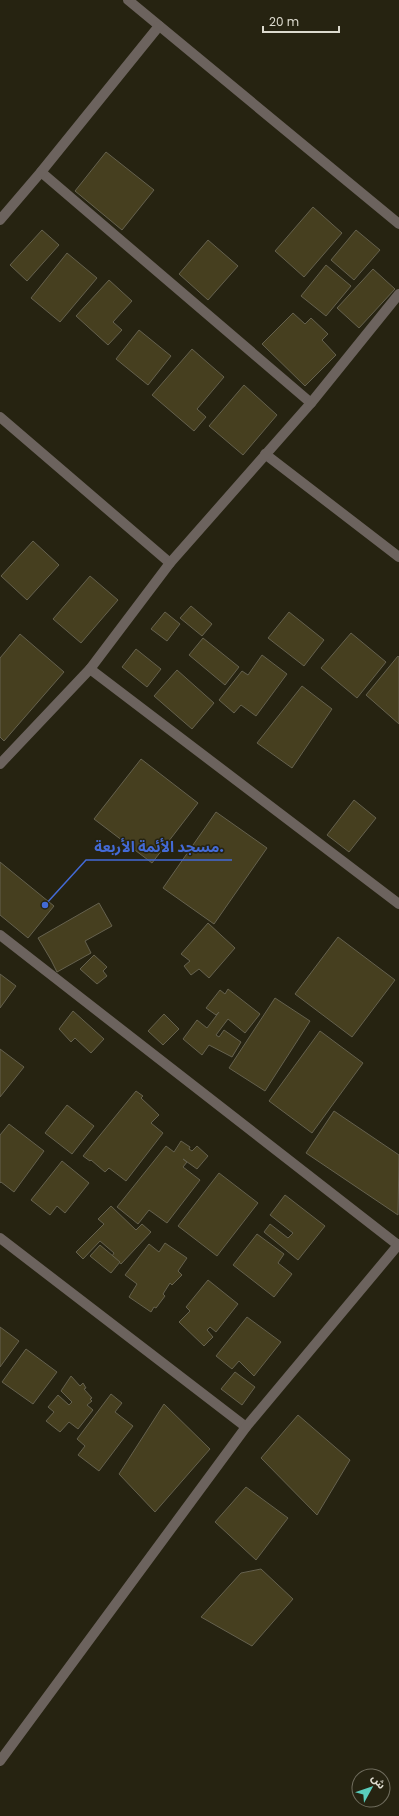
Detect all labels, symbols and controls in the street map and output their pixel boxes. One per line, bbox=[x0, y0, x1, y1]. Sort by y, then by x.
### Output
scale bar bbox=[263, 8, 339, 34]
text: 20 m bbox=[269, 13, 299, 30]
callout: مسجد الأئمة الأربعة. bbox=[86, 833, 232, 860]
text: مسجد الأئمة الأربعة. bbox=[94, 836, 224, 857]
north arrow bbox=[351, 1768, 391, 1808]
text: ش bbox=[368, 1771, 390, 1792]

